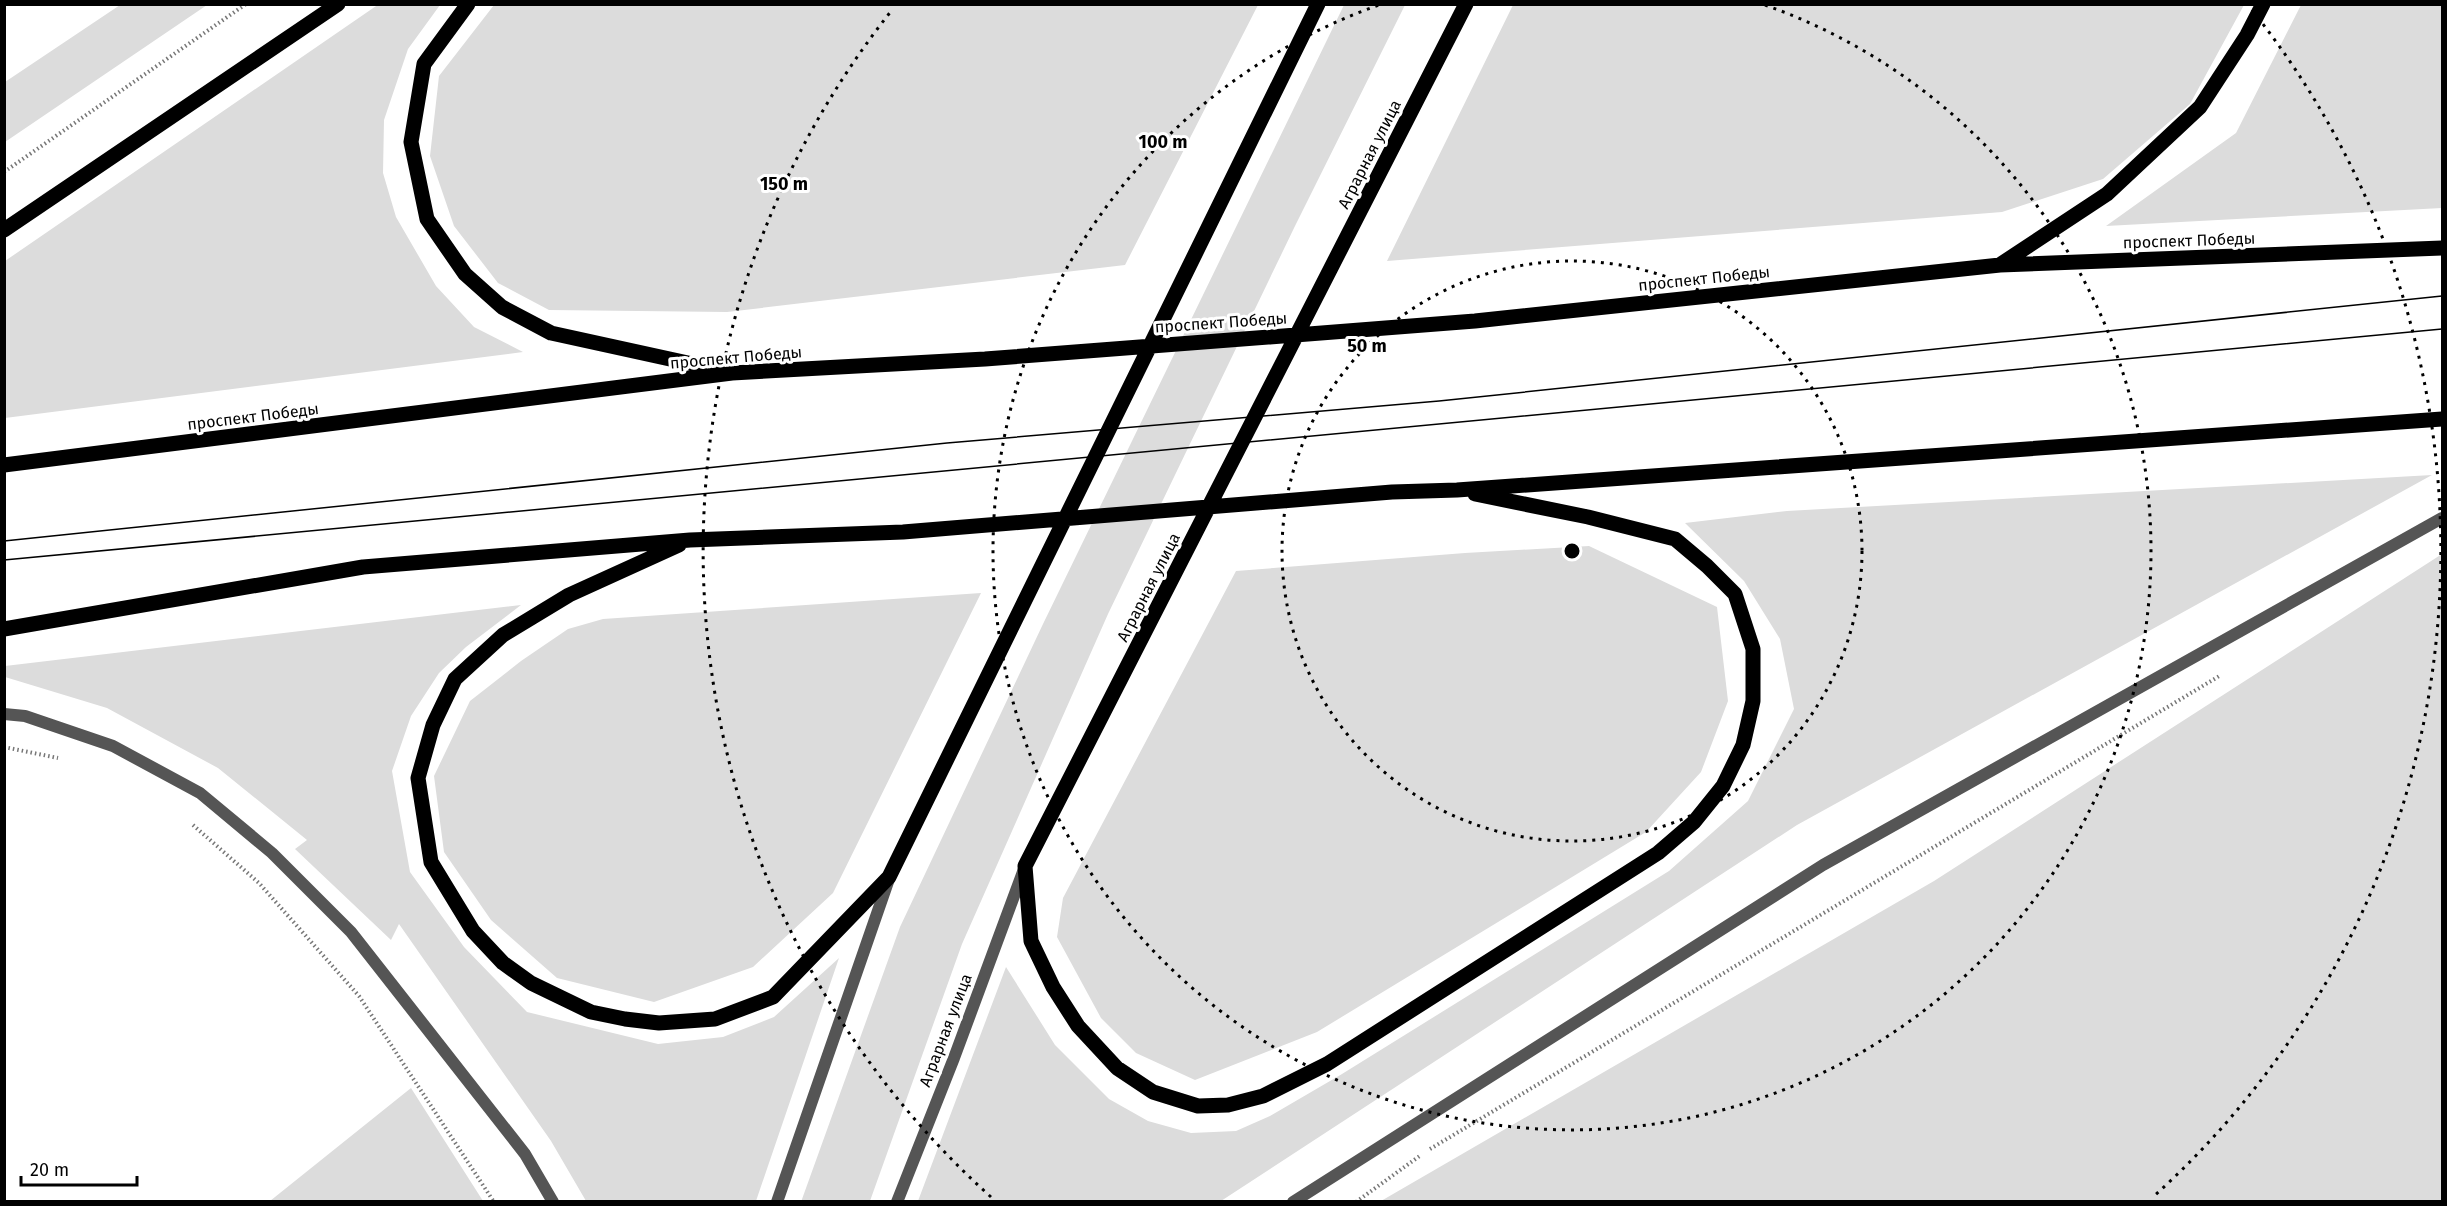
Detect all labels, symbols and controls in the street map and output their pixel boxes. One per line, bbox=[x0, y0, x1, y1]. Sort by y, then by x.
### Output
street label: Аграрная улица bbox=[1334, 97, 1405, 212]
text: 100 m bbox=[1139, 131, 1187, 153]
text: 150 m bbox=[760, 173, 808, 195]
street label: проспект Победы bbox=[2122, 229, 2256, 252]
street label: проспект Победы bbox=[1637, 262, 1771, 295]
street label: проспект Победы bbox=[1154, 308, 1288, 337]
text: 50 m bbox=[1347, 335, 1387, 357]
street label: проспект Победы bbox=[669, 342, 803, 373]
street label: проспект Победы bbox=[186, 399, 320, 434]
street label: Аграрная улица bbox=[1113, 530, 1184, 645]
centre of rings bbox=[1562, 541, 1582, 561]
street label: Аграрная улица bbox=[915, 971, 976, 1089]
scale bar bbox=[21, 1149, 136, 1187]
text: 20 m bbox=[30, 1159, 69, 1181]

